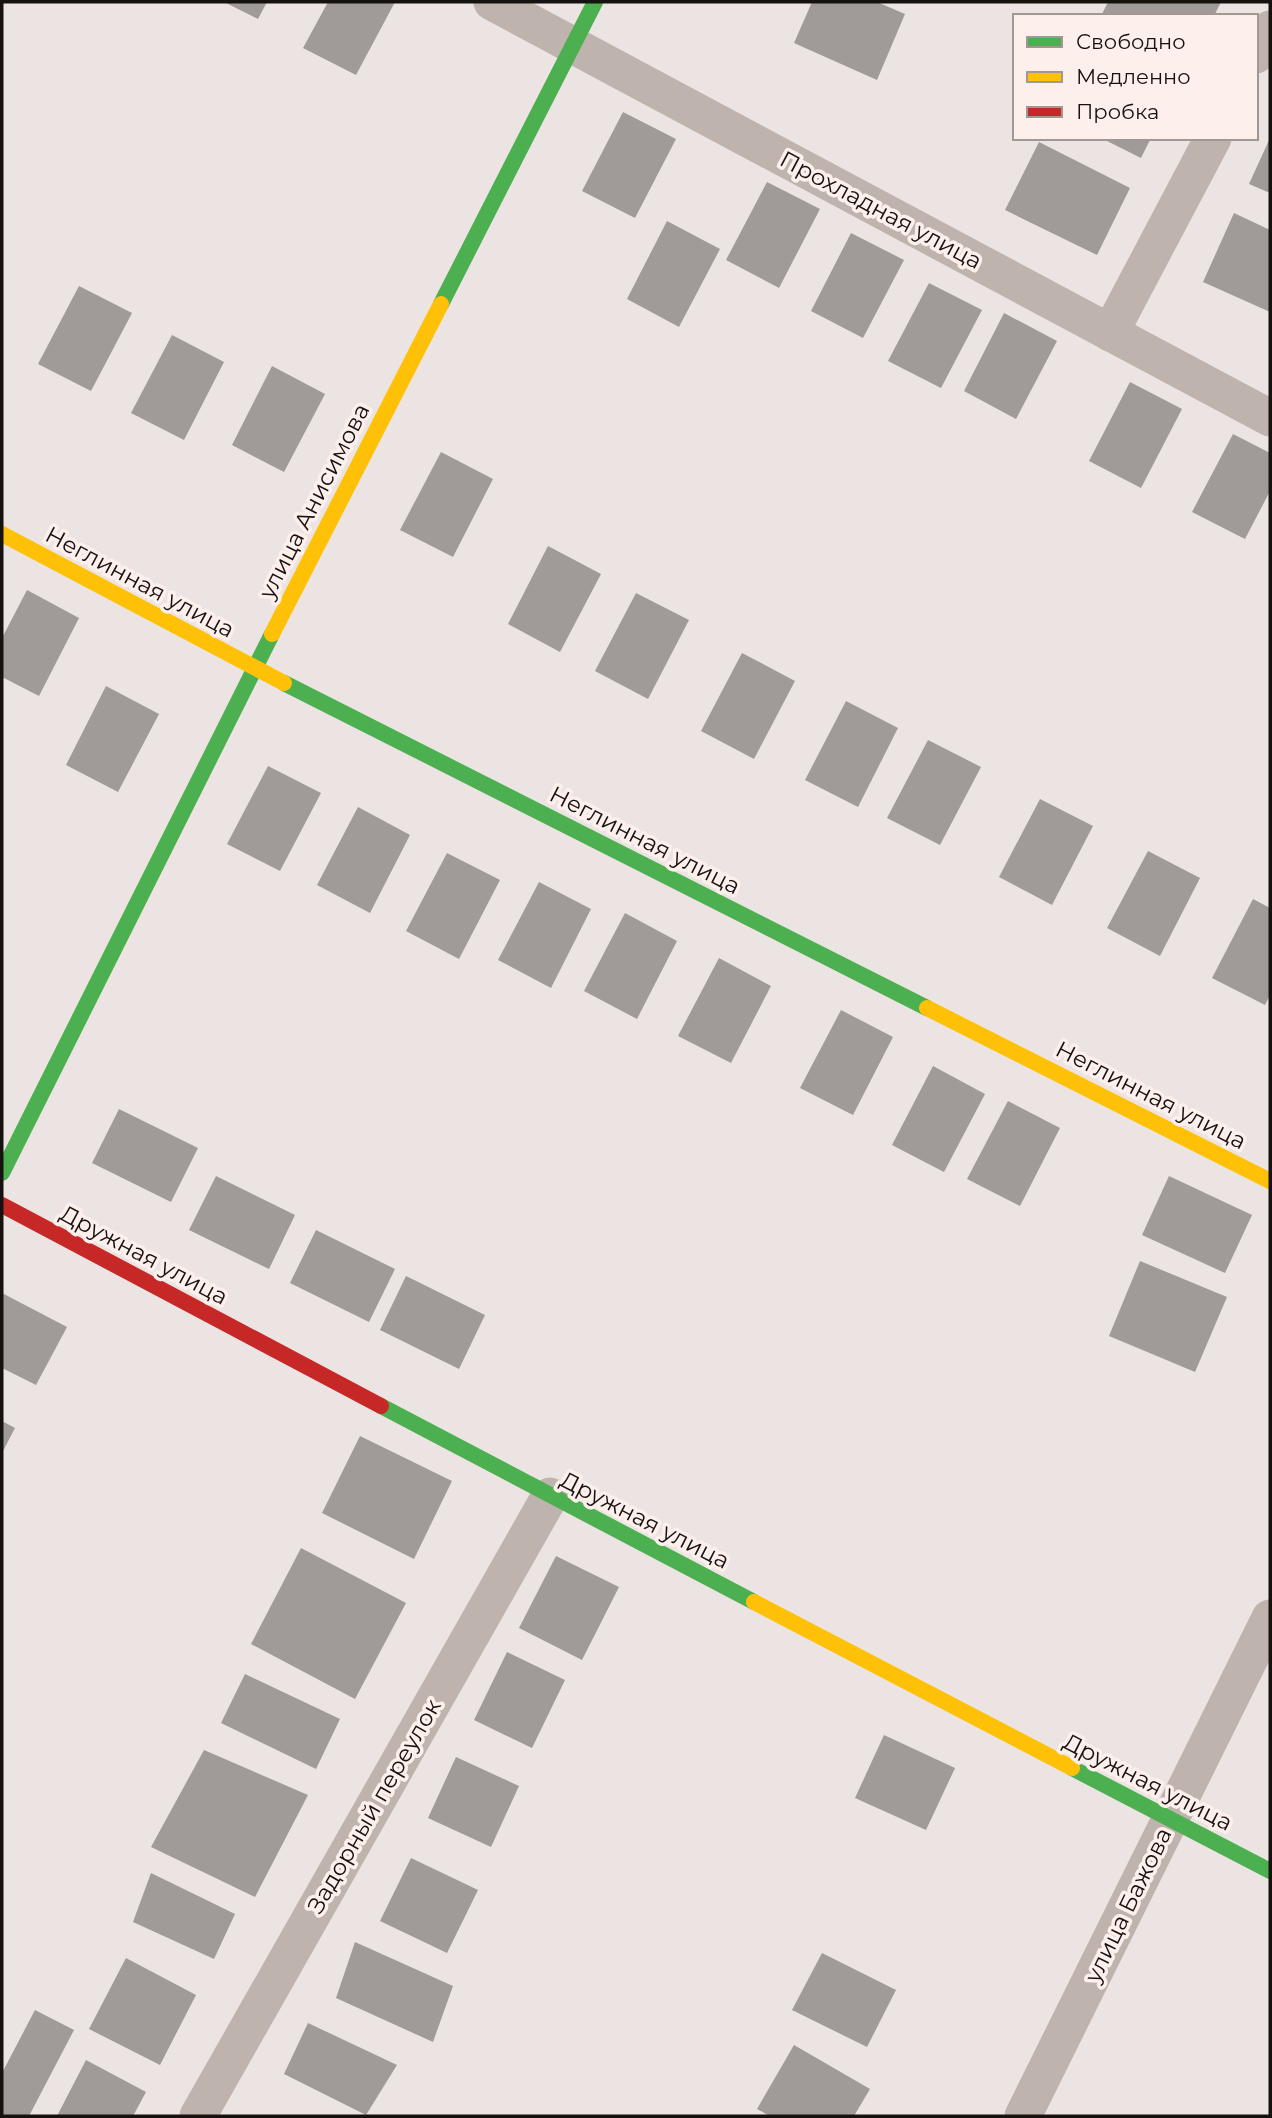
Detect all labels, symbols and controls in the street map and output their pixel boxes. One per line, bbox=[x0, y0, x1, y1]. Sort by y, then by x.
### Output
legend bbox=[1013, 14, 1258, 140]
text: Свободно bbox=[1076, 29, 1186, 54]
text: Медленно bbox=[1076, 64, 1191, 89]
text: Пробка bbox=[1076, 99, 1159, 124]
street label: Прохладная улица bbox=[775, 145, 987, 275]
street label: улица Анисимова bbox=[252, 399, 375, 604]
street label: Неглинная улица bbox=[41, 520, 239, 644]
street label: Неглинная улица bbox=[545, 780, 745, 900]
street label: Неглинная улица bbox=[1051, 1035, 1251, 1155]
street label: Дружная улица bbox=[55, 1199, 233, 1311]
street label: Дружная улица bbox=[556, 1465, 734, 1575]
street label: Задорный переулок bbox=[301, 1693, 447, 1918]
street label: Дружная улица bbox=[1059, 1727, 1237, 1837]
street label: улица Бажова bbox=[1078, 1823, 1178, 1988]

